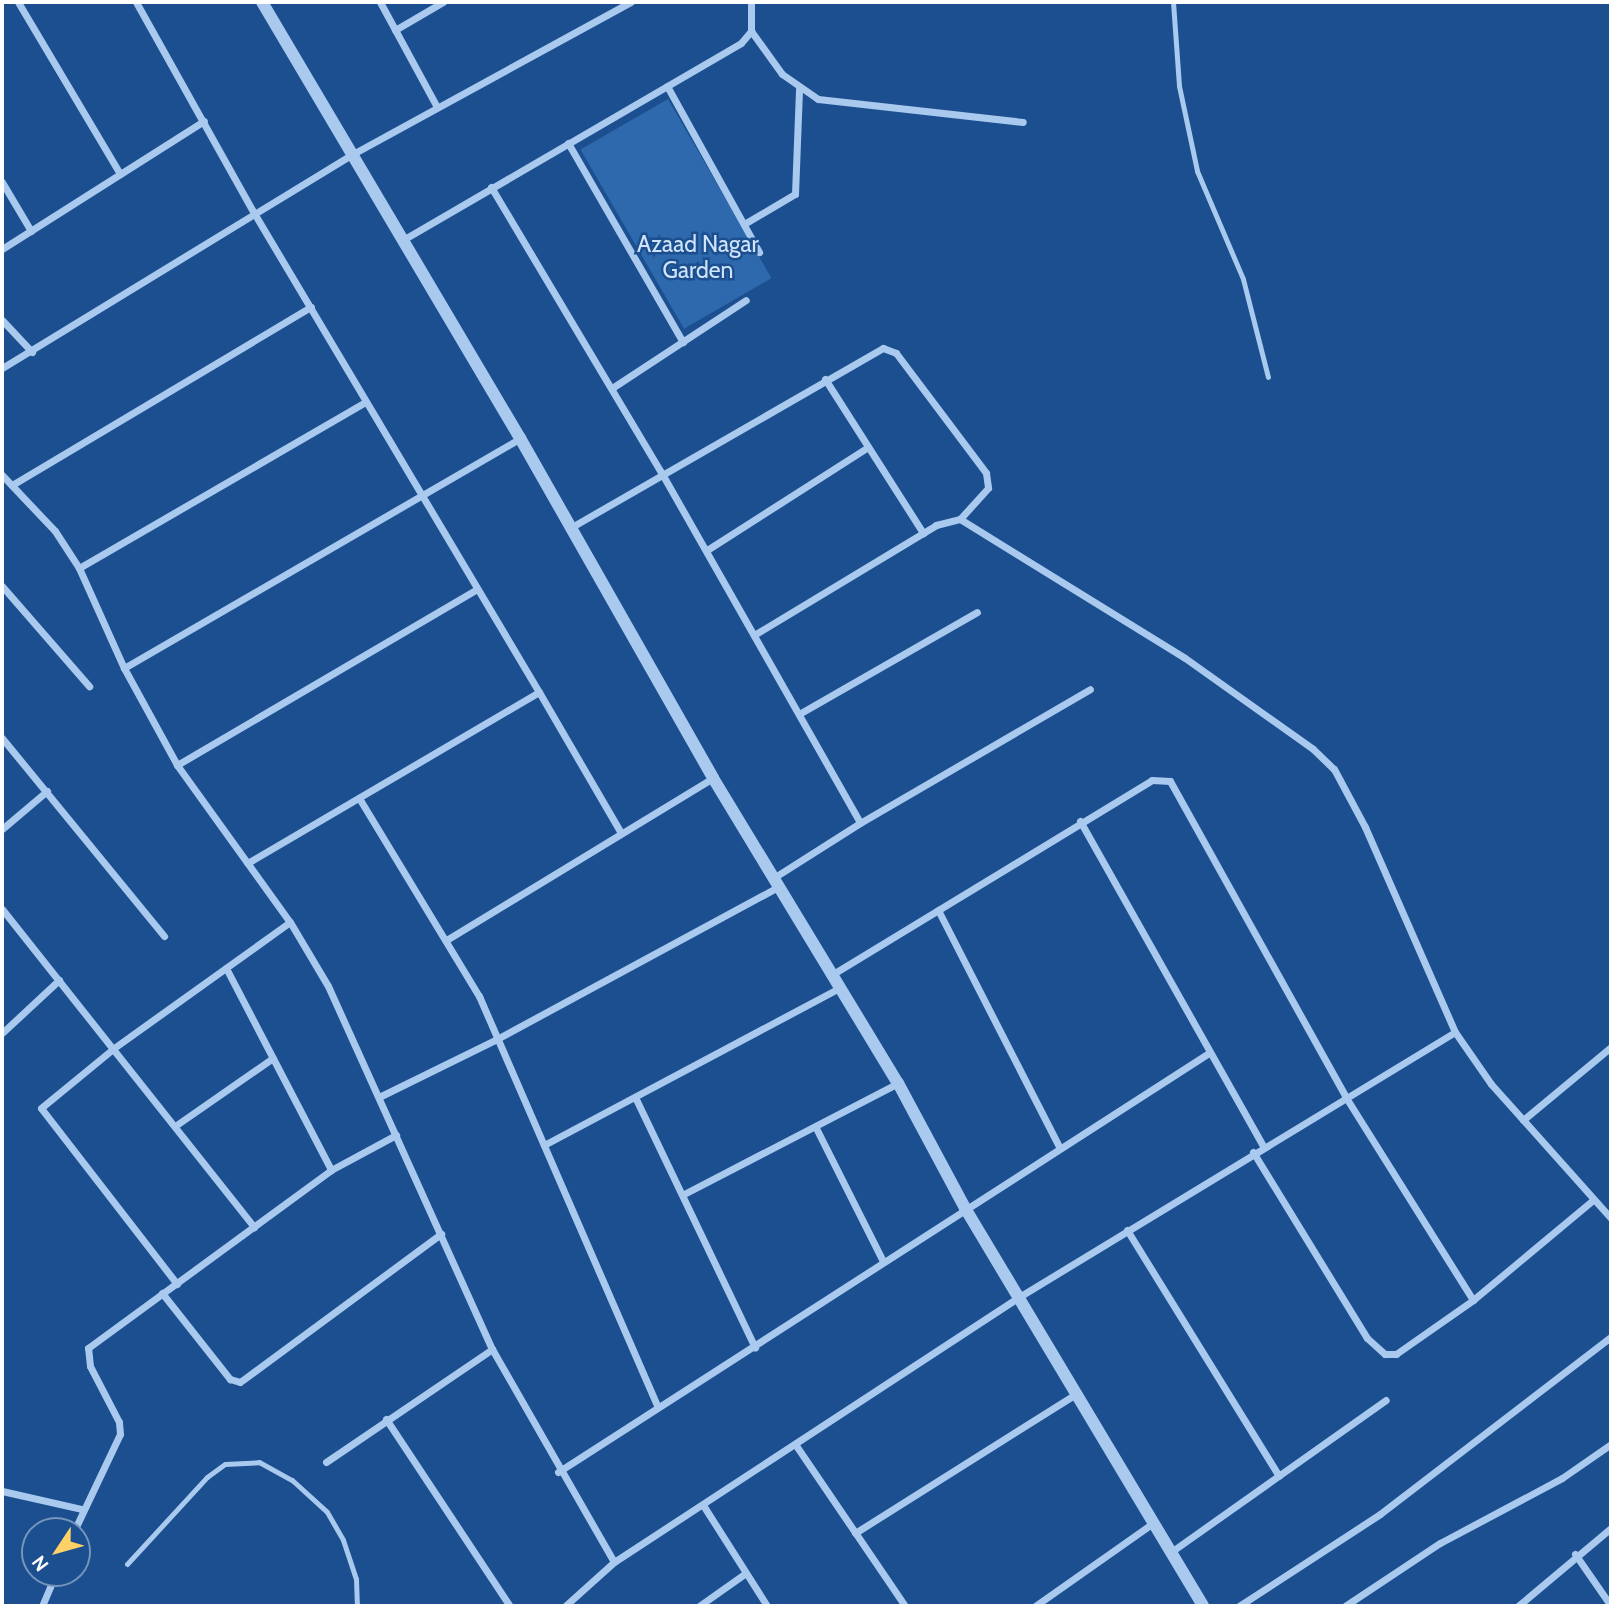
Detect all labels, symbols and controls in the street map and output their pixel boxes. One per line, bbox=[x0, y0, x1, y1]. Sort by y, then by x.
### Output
park label: Azaad Nagar Garden bbox=[637, 230, 759, 284]
north arrow bbox=[21, 1517, 91, 1587]
text: N bbox=[27, 1551, 53, 1576]

